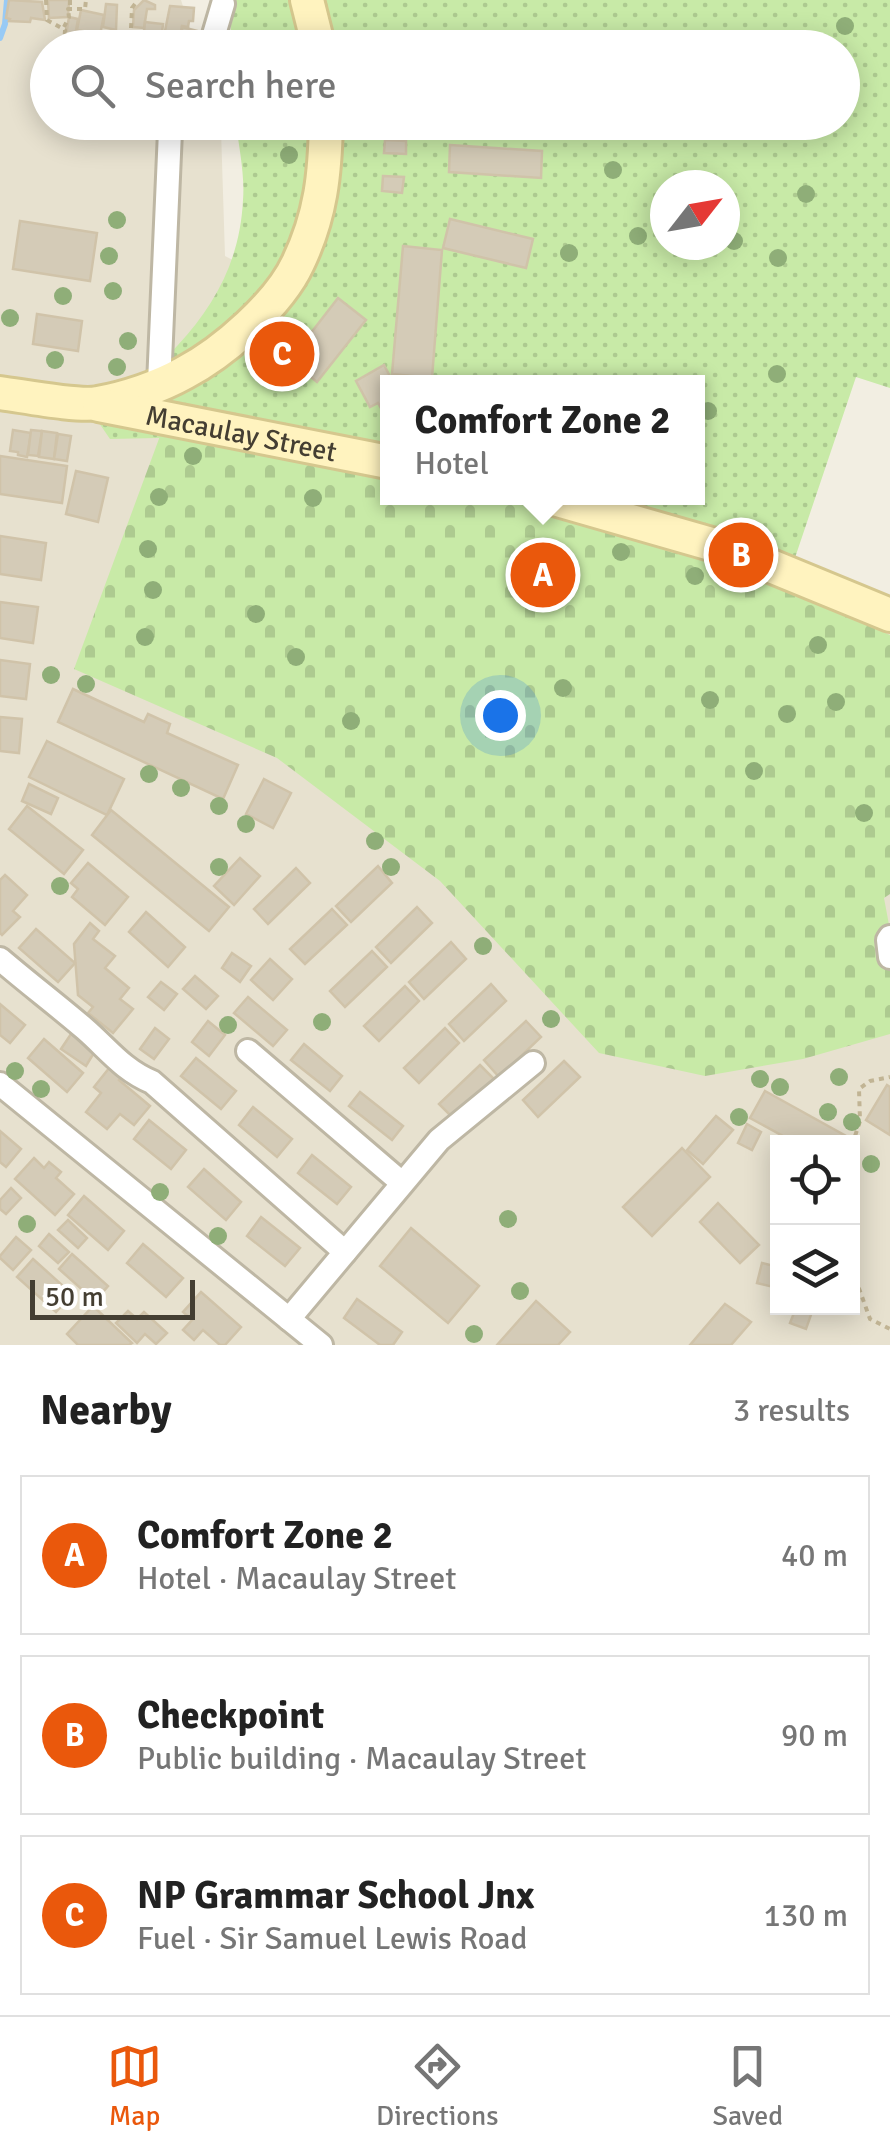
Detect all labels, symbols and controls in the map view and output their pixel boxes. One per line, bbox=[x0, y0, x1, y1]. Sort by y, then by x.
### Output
search box bbox=[30, 30, 860, 140]
icon: search bbox=[65, 58, 120, 113]
text: Search here bbox=[145, 62, 337, 109]
north arrow bbox=[650, 170, 740, 260]
pin: C bbox=[250, 316, 314, 392]
popup bbox=[380, 375, 705, 505]
text: Comfort Zone 2 bbox=[415, 397, 670, 444]
street label: Macaulay Street bbox=[143, 399, 340, 470]
text: Hotel bbox=[415, 444, 489, 483]
pin: B bbox=[708, 518, 774, 592]
pin: A bbox=[510, 538, 576, 612]
your location bbox=[475, 690, 526, 741]
map controls bbox=[770, 1135, 860, 1315]
button: locate bbox=[770, 1135, 860, 1225]
button: layers bbox=[770, 1225, 860, 1315]
scale bar bbox=[30, 1275, 195, 1320]
text: 50 m bbox=[45, 1280, 104, 1314]
text: Nearby bbox=[40, 1385, 172, 1436]
text: 3 results bbox=[733, 1391, 850, 1430]
text: Comfort Zone 2 bbox=[137, 1512, 393, 1559]
text: A bbox=[64, 1536, 85, 1575]
text: 40 m bbox=[781, 1536, 848, 1575]
text: Hotel · Macaulay Street bbox=[137, 1559, 456, 1598]
text: Checkpoint bbox=[137, 1692, 324, 1739]
text: B bbox=[65, 1716, 84, 1755]
text: 90 m bbox=[781, 1716, 848, 1755]
text: Public building · Macaulay Street bbox=[137, 1739, 586, 1778]
text: NP Grammar School Jnx bbox=[137, 1872, 534, 1919]
text: C bbox=[65, 1896, 84, 1935]
text: 130 m bbox=[764, 1896, 848, 1935]
text: Fuel · Sir Samuel Lewis Road bbox=[137, 1919, 527, 1958]
tab: Map bbox=[107, 2039, 162, 2133]
tab: Directions bbox=[376, 2039, 498, 2133]
tab: Saved bbox=[712, 2039, 783, 2133]

